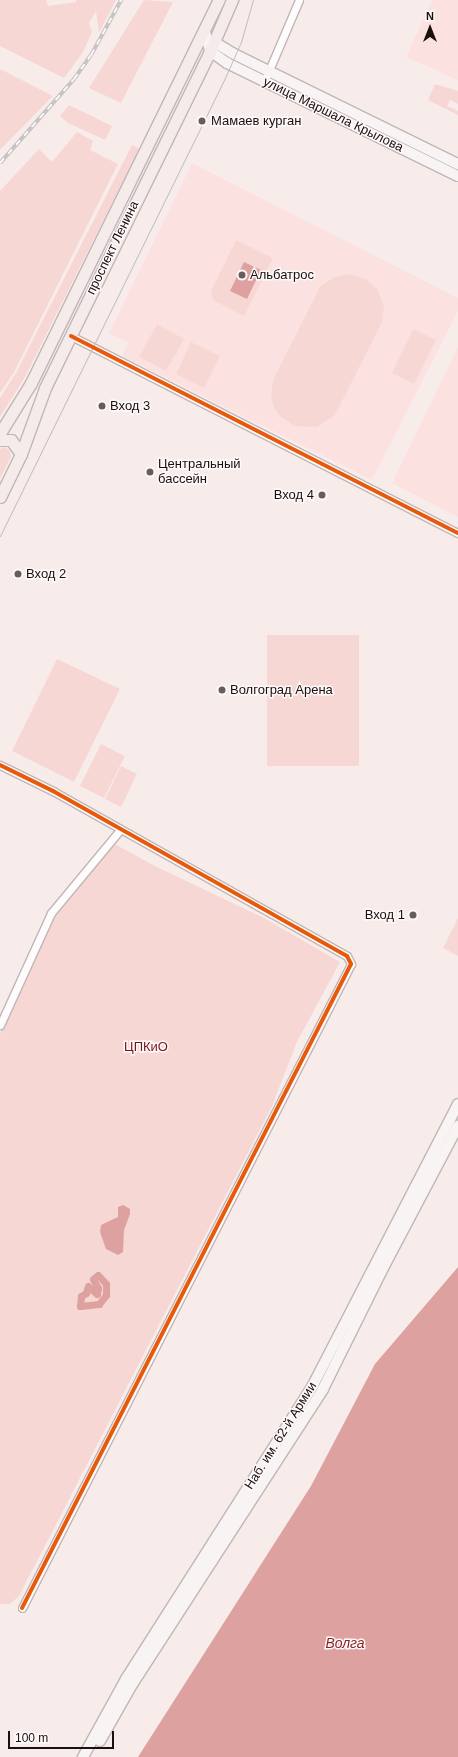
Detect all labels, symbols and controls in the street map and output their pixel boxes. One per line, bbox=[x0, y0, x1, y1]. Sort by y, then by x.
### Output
north arrow bbox=[410, 8, 450, 48]
text: N bbox=[426, 10, 434, 22]
street label: улица Маршала Крылова bbox=[260, 74, 406, 156]
place label: Мамаев курган bbox=[211, 113, 301, 129]
marker: Мамаев курган bbox=[196, 115, 208, 127]
street label: проспект Ленина bbox=[84, 199, 142, 297]
place label: Альбатрос bbox=[250, 267, 314, 283]
marker: Альбатрос bbox=[237, 270, 247, 280]
place label: Вход 3 bbox=[110, 398, 150, 414]
marker: Вход 3 bbox=[97, 401, 107, 411]
place label: Центральный бассейн bbox=[158, 457, 241, 488]
marker: Центральный бассейн bbox=[145, 467, 155, 477]
place label: Вход 4 bbox=[274, 487, 314, 503]
marker: Вход 4 bbox=[317, 490, 327, 500]
place label: Вход 2 bbox=[26, 566, 66, 582]
marker: Вход 2 bbox=[13, 569, 23, 579]
place label: Волгоград Арена bbox=[230, 682, 333, 698]
marker: Волгоград Арена bbox=[217, 685, 227, 695]
place label: Вход 1 bbox=[365, 907, 405, 923]
marker: Вход 1 bbox=[408, 910, 418, 920]
park label: ЦПКиО bbox=[124, 1039, 168, 1055]
street label: Наб. им. 62-й Армии bbox=[242, 1379, 320, 1493]
water label: Волга bbox=[325, 1635, 365, 1651]
scale bar bbox=[10, 1723, 116, 1749]
text: 100 m bbox=[15, 1731, 48, 1745]

